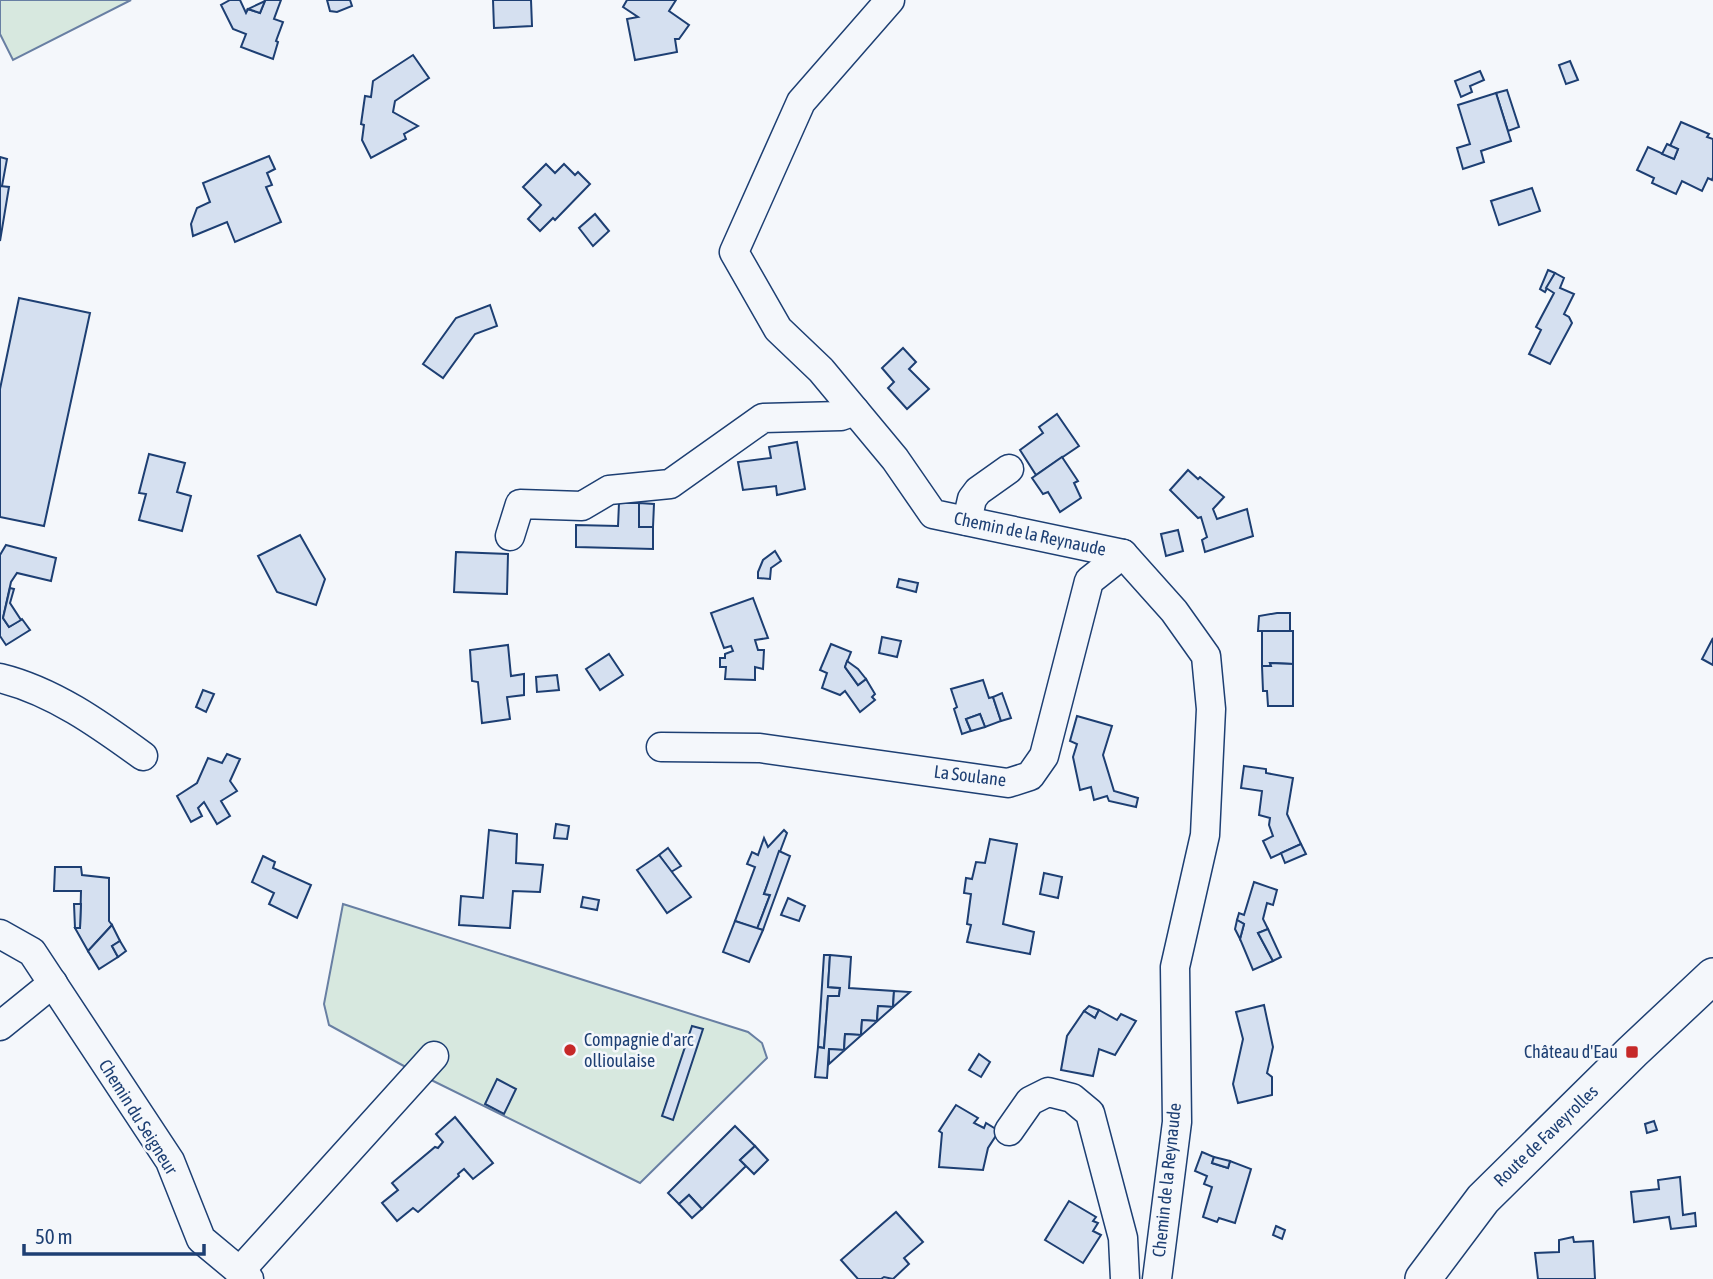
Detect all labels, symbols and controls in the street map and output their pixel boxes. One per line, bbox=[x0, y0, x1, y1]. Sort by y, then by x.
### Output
street label: Chemin de la Reynaude bbox=[952, 507, 1108, 560]
street label: La Soulane bbox=[933, 761, 1007, 790]
place label: Compagnie d'arc ollioulaise bbox=[584, 1029, 694, 1071]
place label: Château d'Eau bbox=[1524, 1041, 1618, 1062]
marker: Compagnie d'arc ollioulaise bbox=[562, 1042, 578, 1058]
marker: Château d'Eau bbox=[1624, 1044, 1640, 1060]
street label: Chemin du Seigneur bbox=[95, 1055, 183, 1179]
street label: Route de Faveyrolles bbox=[1489, 1081, 1602, 1191]
street label: Chemin de la Reynaude bbox=[1148, 1102, 1185, 1258]
scale bar bbox=[24, 1212, 205, 1256]
text: 50 m bbox=[35, 1224, 73, 1248]

